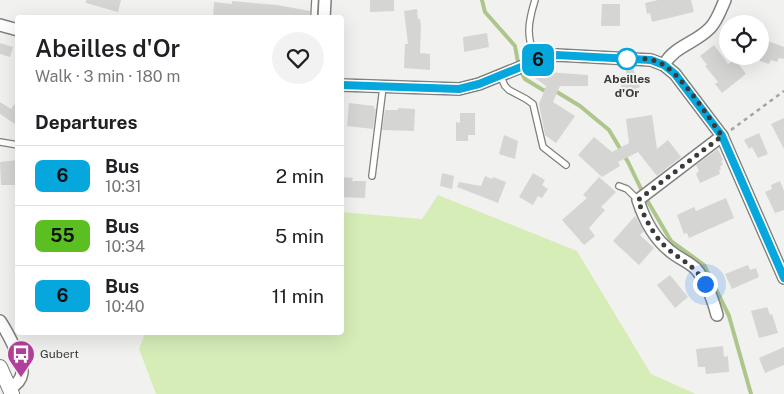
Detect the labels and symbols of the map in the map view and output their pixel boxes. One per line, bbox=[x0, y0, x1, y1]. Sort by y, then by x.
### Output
line badge: 6 bbox=[522, 44, 554, 76]
marker: Abeilles d'Or bbox=[616, 48, 638, 70]
place label: Abeilles d'Or bbox=[604, 72, 650, 100]
your location bbox=[693, 272, 718, 297]
bus stop icon: Gubert bbox=[6, 339, 36, 378]
place label: Gubert bbox=[40, 347, 79, 361]

